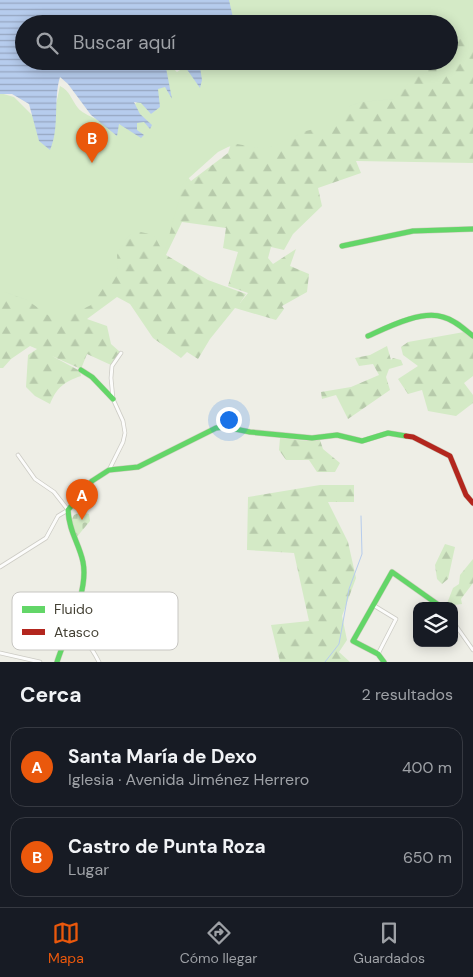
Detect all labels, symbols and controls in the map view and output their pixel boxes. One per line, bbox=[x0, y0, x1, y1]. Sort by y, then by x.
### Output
search box bbox=[15, 15, 458, 70]
icon: search bbox=[33, 29, 61, 57]
text: Buscar aquí bbox=[73, 30, 176, 55]
pin: B bbox=[76, 122, 108, 163]
your location bbox=[216, 407, 242, 433]
pin: A bbox=[66, 479, 98, 520]
legend bbox=[12, 592, 178, 650]
text: Fluido bbox=[54, 600, 93, 618]
map controls bbox=[413, 602, 458, 647]
button: layers bbox=[413, 602, 458, 647]
text: Atasco bbox=[54, 623, 99, 641]
text: Cerca bbox=[20, 681, 82, 709]
text: 2 resultados bbox=[362, 684, 453, 705]
text: Santa María de Dexo bbox=[68, 744, 257, 769]
text: A bbox=[31, 757, 43, 778]
text: 400 m bbox=[402, 757, 452, 778]
text: Iglesia · Avenida Jiménez Herrero bbox=[68, 769, 309, 790]
text: Castro de Punta Roza bbox=[68, 834, 266, 859]
text: B bbox=[32, 847, 42, 868]
text: 650 m bbox=[403, 847, 452, 868]
text: Lugar bbox=[68, 859, 109, 880]
tab: Mapa bbox=[48, 919, 84, 967]
tab: Cómo llegar bbox=[180, 919, 257, 967]
tab: Guardados bbox=[353, 919, 425, 967]

